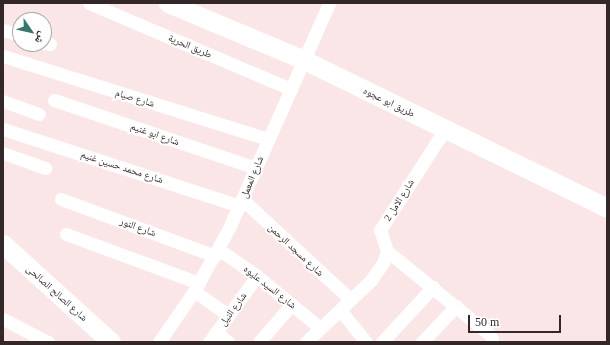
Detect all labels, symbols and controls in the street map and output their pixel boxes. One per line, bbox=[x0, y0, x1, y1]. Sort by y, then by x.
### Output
north arrow bbox=[12, 12, 52, 52]
text: ش bbox=[33, 30, 49, 46]
street label: طريق الحرية bbox=[166, 31, 214, 61]
street label: طريق ابو عجوه bbox=[361, 84, 417, 120]
street label: شارع صيام bbox=[114, 86, 156, 110]
street label: شارع ابو غنيم bbox=[129, 120, 181, 148]
street label: شارع محمد حسين غنيم bbox=[79, 148, 165, 186]
street label: شارع المعمل bbox=[238, 154, 266, 200]
street label: شارع الامل 2 bbox=[381, 177, 417, 223]
street label: شارع النور bbox=[118, 215, 158, 239]
street label: شارع مسجد الرحمن bbox=[266, 221, 326, 279]
street label: شارع الصالح الصالحى bbox=[24, 262, 90, 324]
street label: شارع السيد عليوه bbox=[241, 263, 299, 311]
street label: شارع النيل bbox=[217, 290, 249, 328]
scale bar bbox=[470, 307, 563, 333]
text: 50 m bbox=[475, 315, 499, 329]

